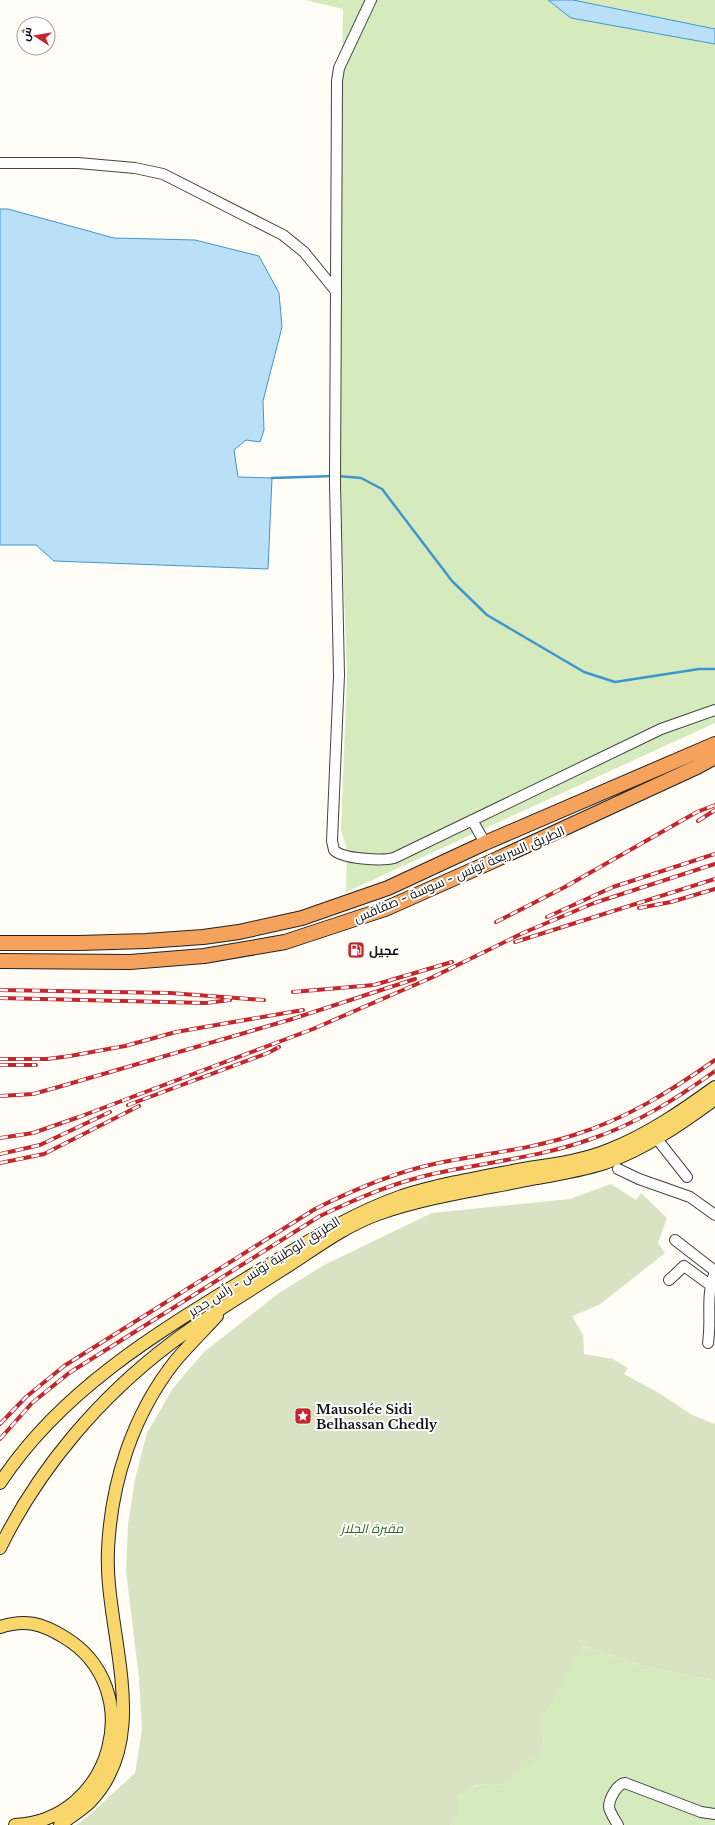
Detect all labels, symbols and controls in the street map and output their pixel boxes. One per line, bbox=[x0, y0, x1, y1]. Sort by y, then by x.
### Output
north arrow bbox=[16, 16, 56, 56]
text: ش bbox=[18, 26, 35, 42]
street label: الطريق السريعة تونس - سوسة - صفاقس bbox=[351, 822, 567, 927]
fuel station icon: عجيل bbox=[346, 940, 366, 960]
place label: عجيل bbox=[369, 942, 400, 959]
street label: الطريق الوطنية تونس - رأس جدير bbox=[184, 1213, 343, 1321]
place label: Mausolée Sidi Belhassan Chedly bbox=[316, 1401, 438, 1433]
place icon: Mausolée Sidi Belhassan Chedly bbox=[293, 1406, 313, 1426]
park label: مقبرة الجلاز bbox=[339, 1520, 404, 1537]

